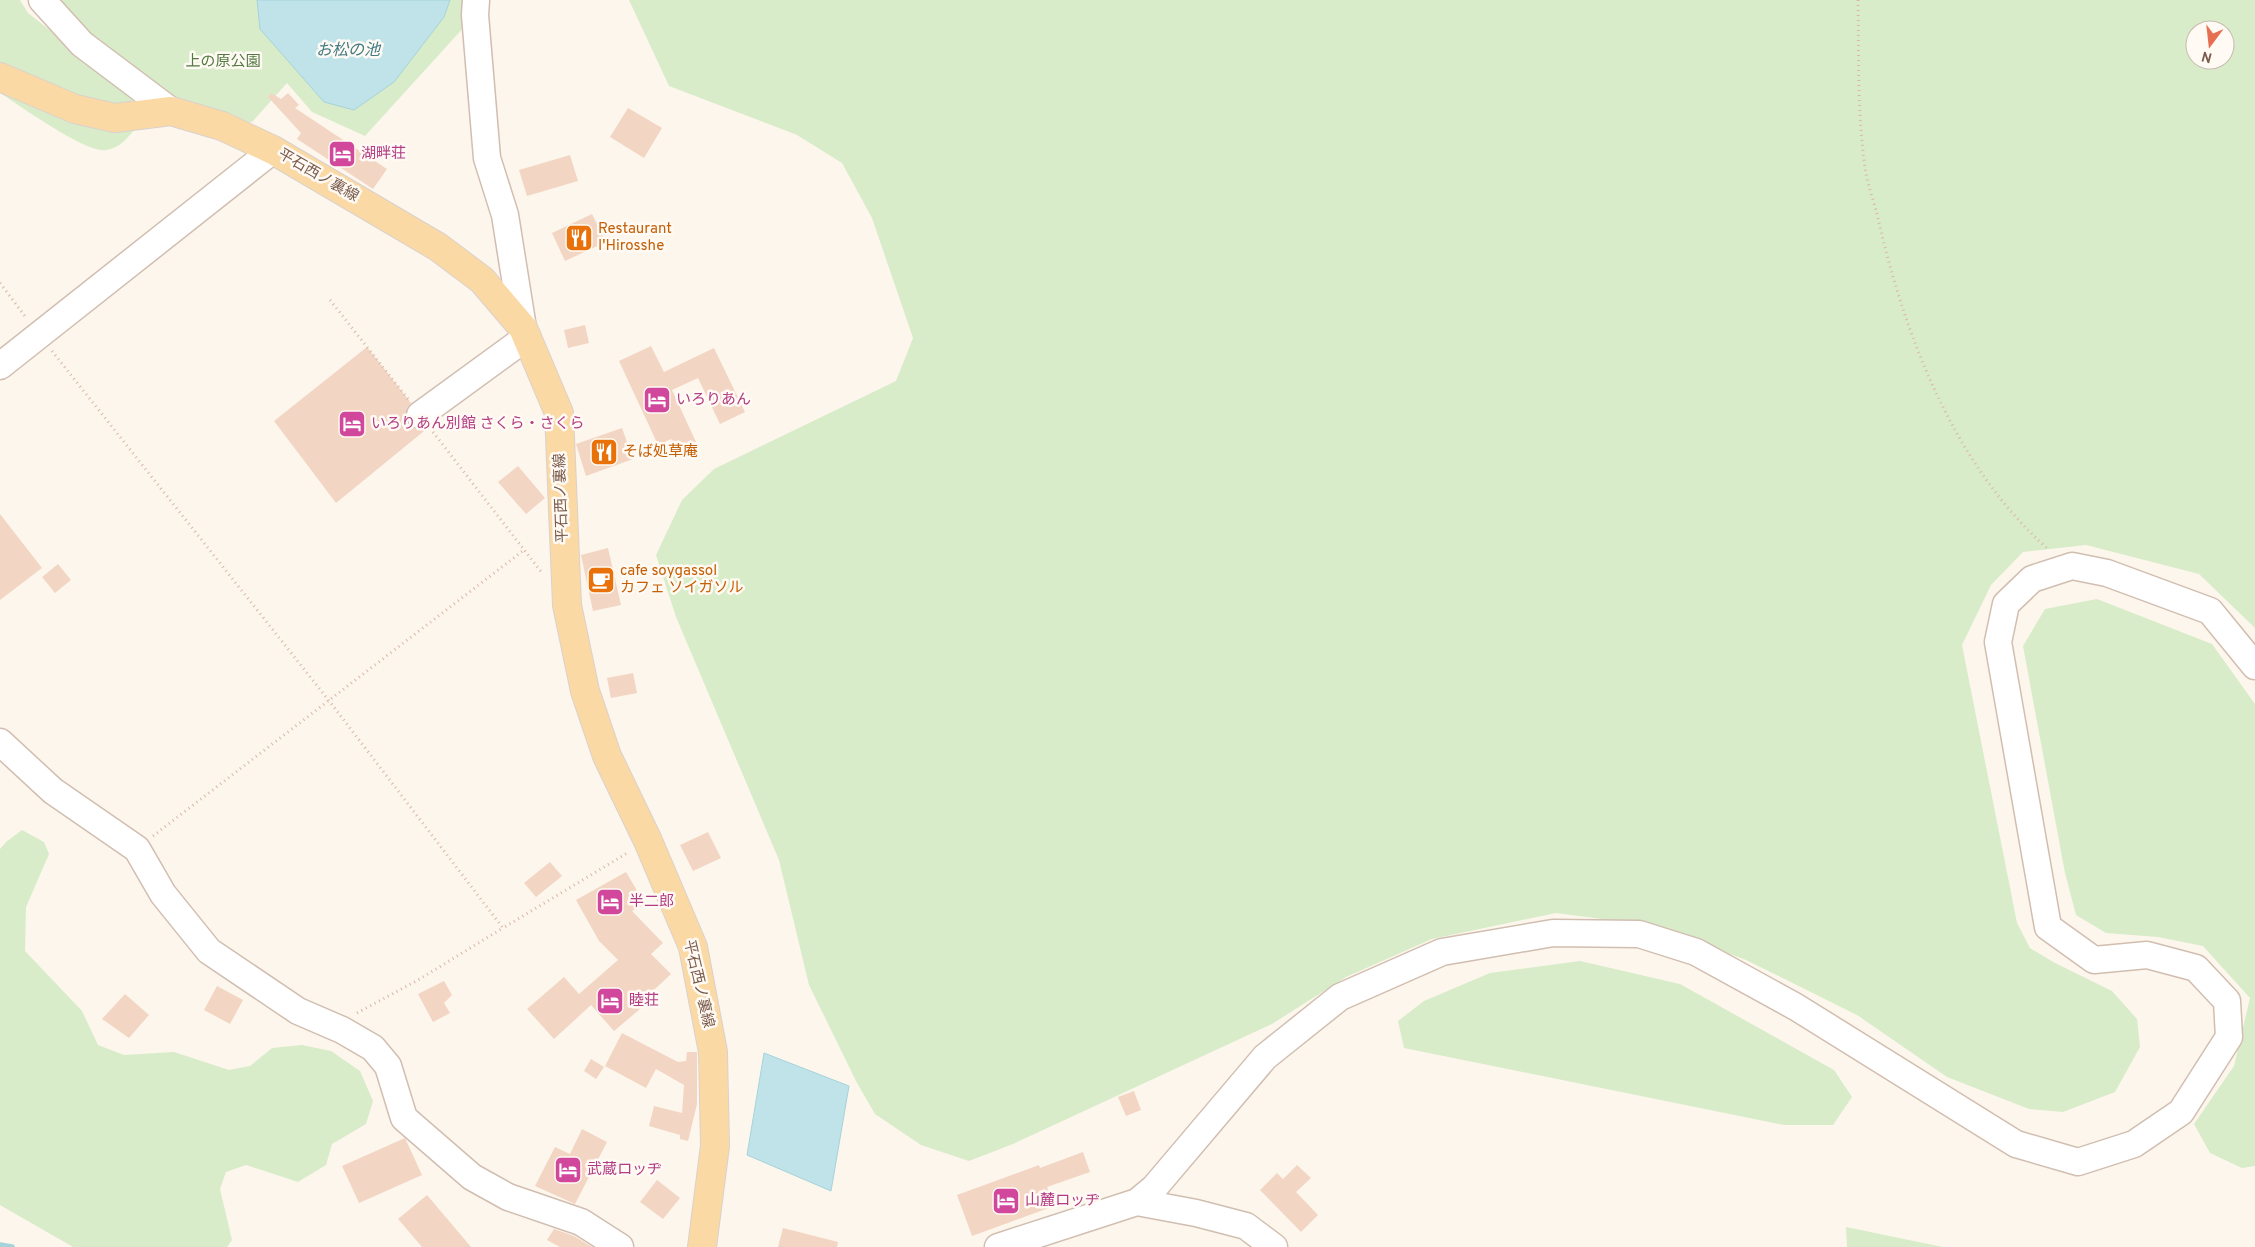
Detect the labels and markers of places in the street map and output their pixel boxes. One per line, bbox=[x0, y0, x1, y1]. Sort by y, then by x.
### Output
hotel icon: 湖畔荘 bbox=[327, 139, 357, 169]
place label: 湖畔荘 bbox=[361, 145, 406, 164]
place label: Restaurant I'Hirosshe bbox=[598, 220, 672, 256]
restaurant icon: Restaurant I'Hirosshe bbox=[564, 223, 594, 253]
hotel icon: いろりあん bbox=[642, 385, 672, 415]
place label: いろりあん bbox=[676, 391, 751, 410]
hotel icon: いろりあん別館 さくら・さくら bbox=[337, 409, 367, 439]
place label: いろりあん別館 さくら・さくら bbox=[371, 415, 585, 434]
restaurant icon: そば処草庵 bbox=[589, 437, 619, 467]
place label: そば処草庵 bbox=[623, 443, 698, 462]
place label: cafe soygassol カフェ ソイガソル bbox=[620, 562, 744, 598]
cafe icon: cafe soygassol カフェ ソイガソル bbox=[586, 565, 616, 595]
hotel icon: 半二郎 bbox=[595, 887, 625, 917]
place label: 半二郎 bbox=[629, 893, 674, 912]
hotel icon: 睦荘 bbox=[595, 986, 625, 1016]
place label: 睦荘 bbox=[629, 992, 659, 1011]
hotel icon: 武蔵ロッヂ bbox=[553, 1155, 583, 1185]
place label: 武蔵ロッヂ bbox=[587, 1161, 662, 1180]
hotel icon: 山麓ロッヂ bbox=[991, 1186, 1021, 1216]
place label: 山麓ロッヂ bbox=[1025, 1192, 1100, 1211]

